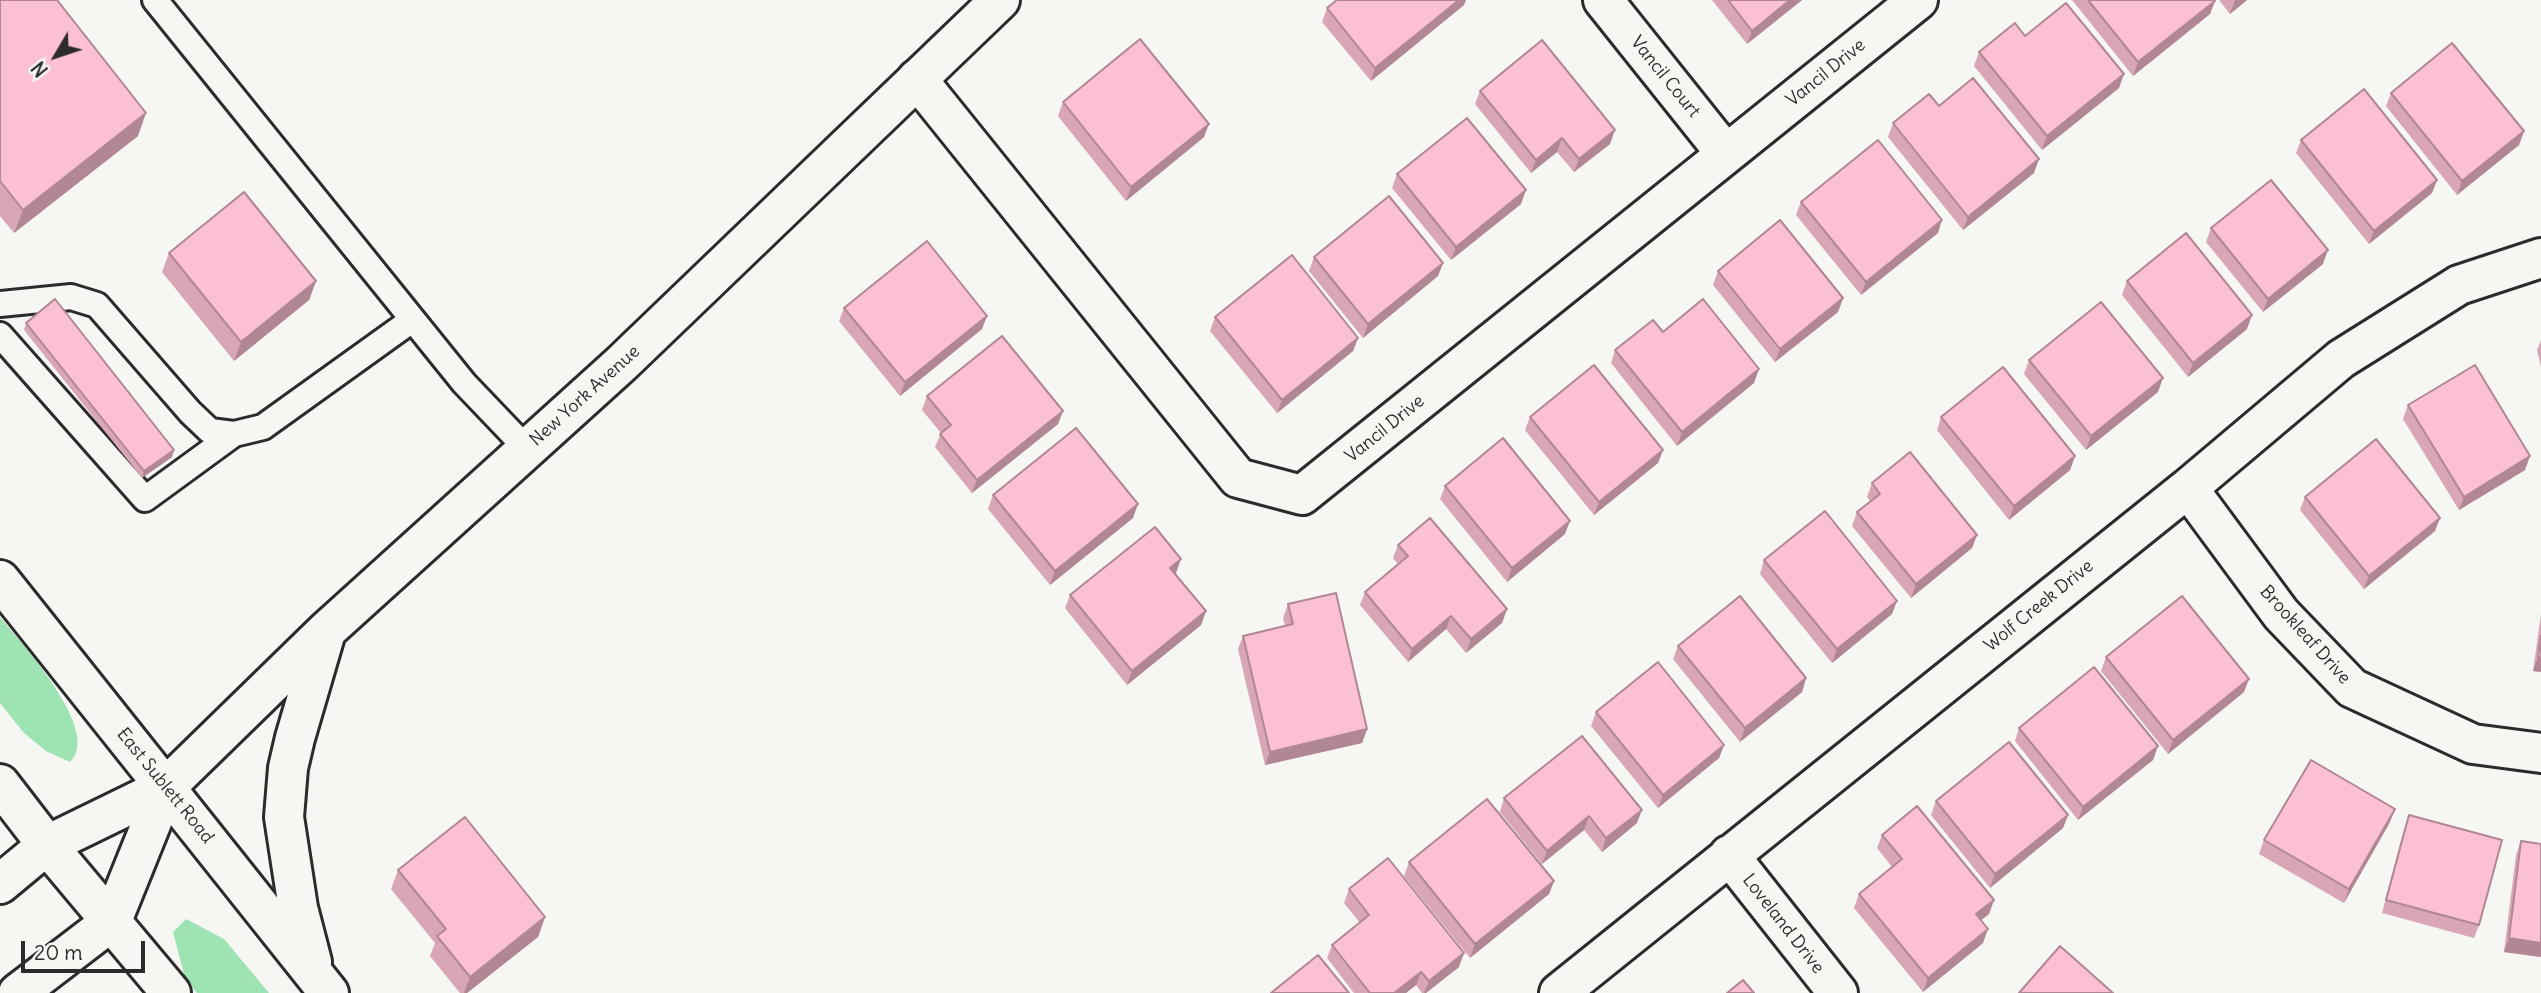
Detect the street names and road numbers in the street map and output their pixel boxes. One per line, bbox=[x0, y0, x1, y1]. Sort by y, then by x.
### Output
street label: Vancil Court bbox=[1626, 32, 1704, 122]
street label: Vancil Drive bbox=[1782, 35, 1870, 111]
street label: New York Avenue bbox=[526, 341, 644, 451]
street label: Vancil Drive bbox=[1341, 391, 1429, 467]
street label: Wolf Creek Drive bbox=[1980, 555, 2098, 657]
street label: Brookleaf Drive bbox=[2255, 581, 2355, 689]
street label: East Sublett Road bbox=[112, 724, 218, 848]
street label: Loveland Drive bbox=[1737, 870, 1829, 978]

